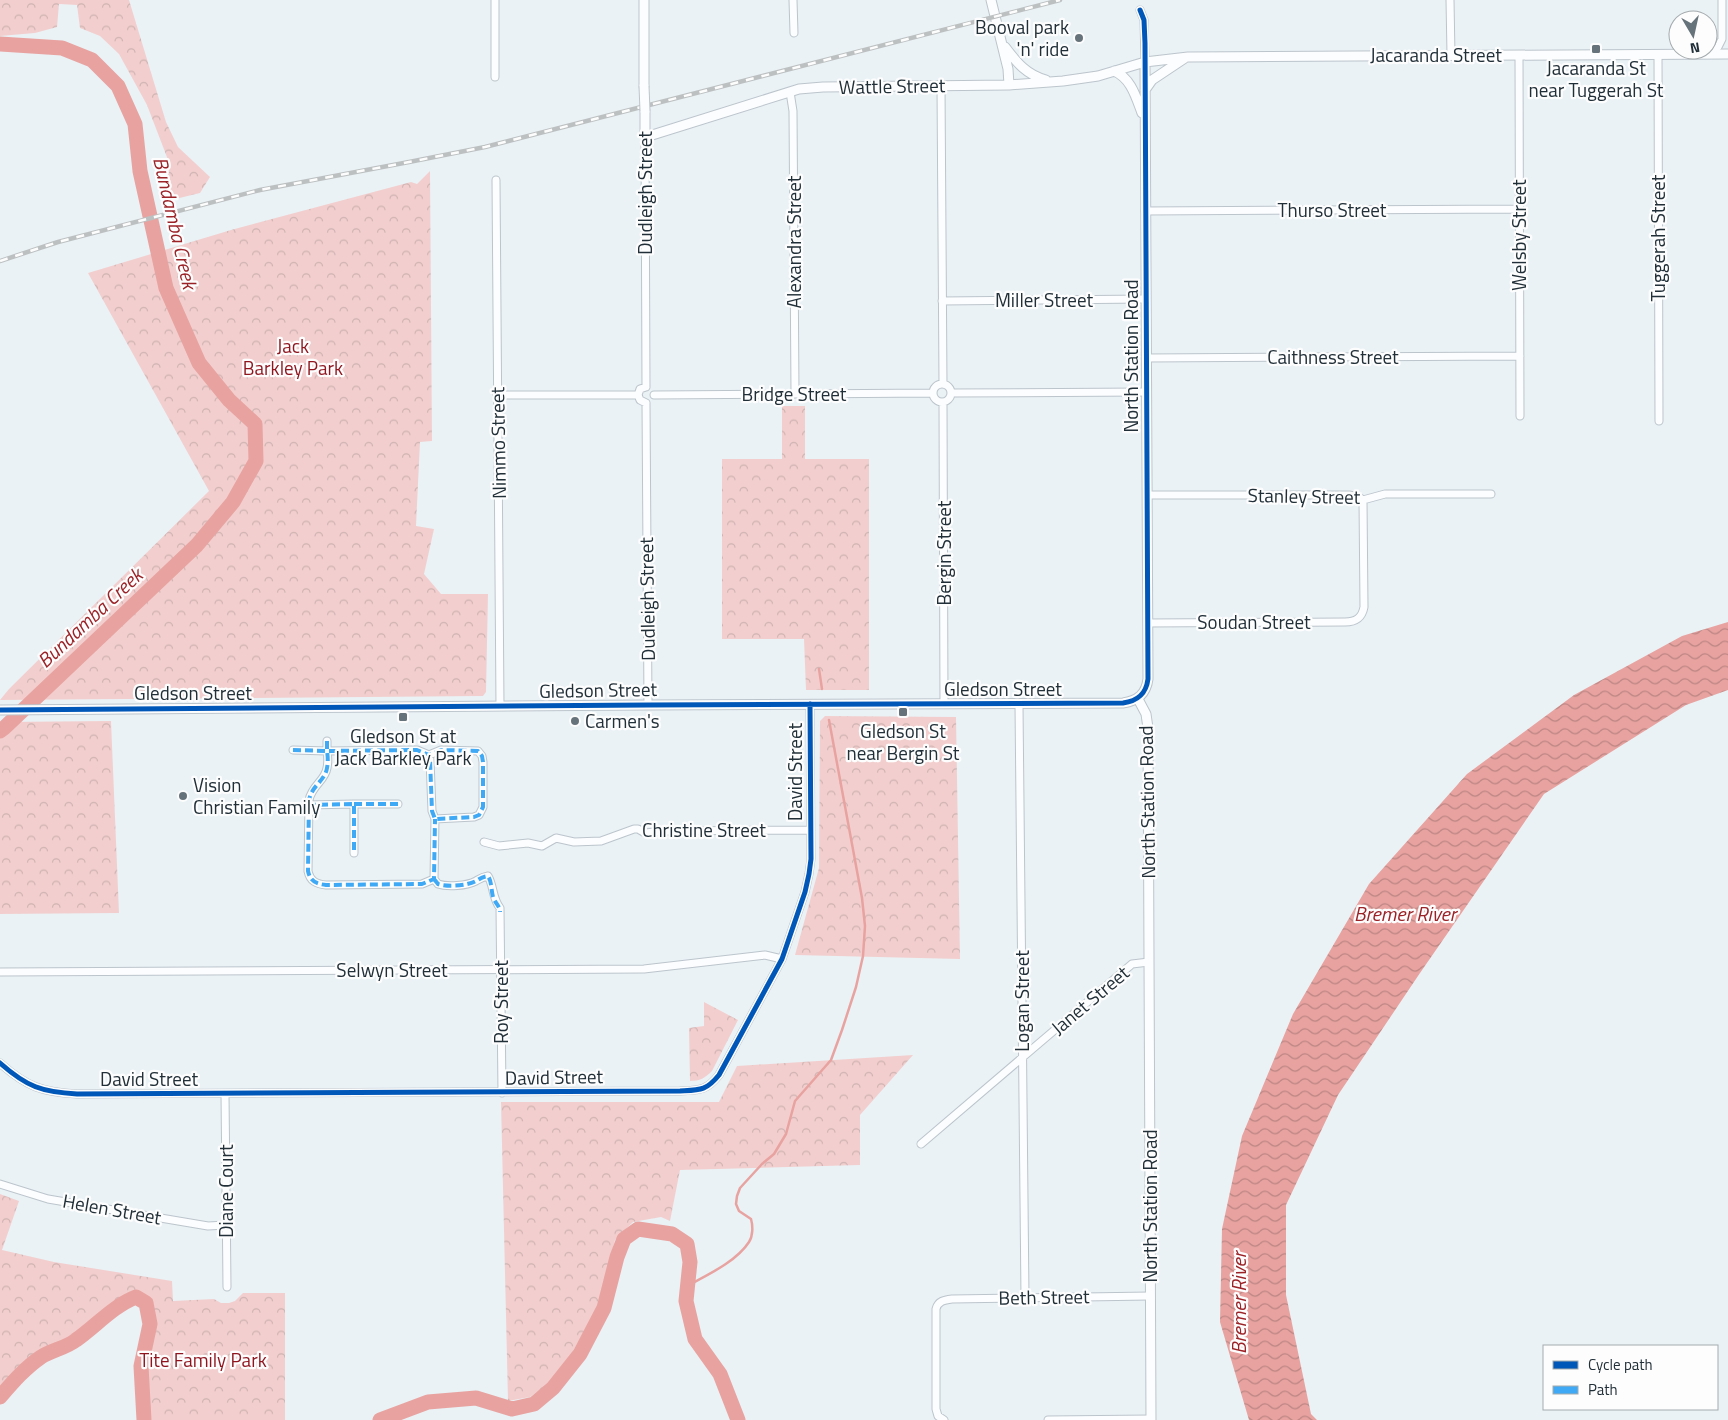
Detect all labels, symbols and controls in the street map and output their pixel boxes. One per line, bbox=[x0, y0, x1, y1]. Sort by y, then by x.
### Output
north arrow bbox=[1668, 10, 1718, 60]
place label: Booval park 'n' ride bbox=[975, 12, 1069, 63]
marker: Booval park 'n' ride bbox=[1073, 32, 1085, 44]
text: N bbox=[1689, 37, 1702, 59]
street label: Jacaranda Street bbox=[1370, 40, 1502, 69]
marker: Jacaranda St near Tuggerah St bbox=[1590, 43, 1602, 55]
place label: Jacaranda St near Tuggerah St bbox=[1529, 53, 1664, 104]
street label: Wattle Street bbox=[838, 70, 946, 101]
street label: Dudleigh Street bbox=[630, 131, 659, 255]
water label: Bundamba Creek bbox=[145, 154, 206, 294]
street label: Tuggerah Street bbox=[1643, 174, 1672, 302]
street label: Alexandra Street bbox=[779, 175, 808, 308]
street label: Welsby Street bbox=[1504, 179, 1533, 291]
street label: Thurso Street bbox=[1278, 195, 1387, 224]
street label: North Station Road bbox=[1116, 279, 1145, 433]
street label: Miller Street bbox=[995, 285, 1093, 314]
park label: Jack Barkley Park bbox=[243, 331, 343, 382]
street label: Caithness Street bbox=[1267, 342, 1399, 371]
street label: Bridge Street bbox=[741, 379, 847, 408]
street label: Nimmo Street bbox=[482, 386, 513, 499]
street label: Stanley Street bbox=[1247, 480, 1361, 511]
street label: Bergin Street bbox=[929, 500, 958, 606]
street label: Dudleigh Street bbox=[631, 537, 662, 661]
water label: Bundamba Creek bbox=[30, 559, 151, 675]
street label: Soudan Street bbox=[1197, 607, 1311, 636]
street label: Gledson Street bbox=[539, 674, 658, 705]
street label: Gledson Street bbox=[944, 674, 1062, 703]
street label: Gledson Street bbox=[134, 678, 252, 707]
place label: Carmen's bbox=[585, 706, 660, 735]
marker: Gledson St near Bergin St bbox=[897, 706, 909, 718]
marker: Gledson St at Jack Barkley Park bbox=[397, 711, 409, 723]
marker: Carmen's bbox=[569, 715, 581, 727]
place label: Gledson St near Bergin St bbox=[847, 716, 960, 767]
place label: Gledson St at Jack Barkley Park bbox=[334, 721, 472, 772]
street label: David Street bbox=[780, 723, 809, 821]
street label: North Station Road bbox=[1131, 725, 1162, 879]
place label: Vision Christian Family bbox=[193, 770, 320, 821]
marker: Vision Christian Family bbox=[177, 790, 189, 802]
street label: Christine Street bbox=[642, 815, 766, 844]
water label: Bremer River bbox=[1354, 898, 1459, 929]
street label: Logan Street bbox=[1007, 950, 1036, 1052]
street label: Selwyn Street bbox=[336, 955, 448, 984]
street label: Janet Street bbox=[1044, 958, 1135, 1041]
street label: Roy Street bbox=[486, 960, 515, 1044]
street label: David Street bbox=[505, 1061, 604, 1092]
street label: David Street bbox=[100, 1064, 198, 1093]
street label: North Station Road bbox=[1135, 1129, 1164, 1283]
street label: Diane Court bbox=[211, 1144, 240, 1238]
street label: Helen Street bbox=[60, 1186, 164, 1231]
water label: Bremer River bbox=[1223, 1249, 1254, 1354]
street label: Beth Street bbox=[998, 1281, 1090, 1312]
park label: Tite Family Park bbox=[139, 1345, 267, 1374]
legend bbox=[1543, 1345, 1718, 1410]
text: Cycle path bbox=[1588, 1353, 1653, 1376]
text: Path bbox=[1588, 1378, 1618, 1401]

